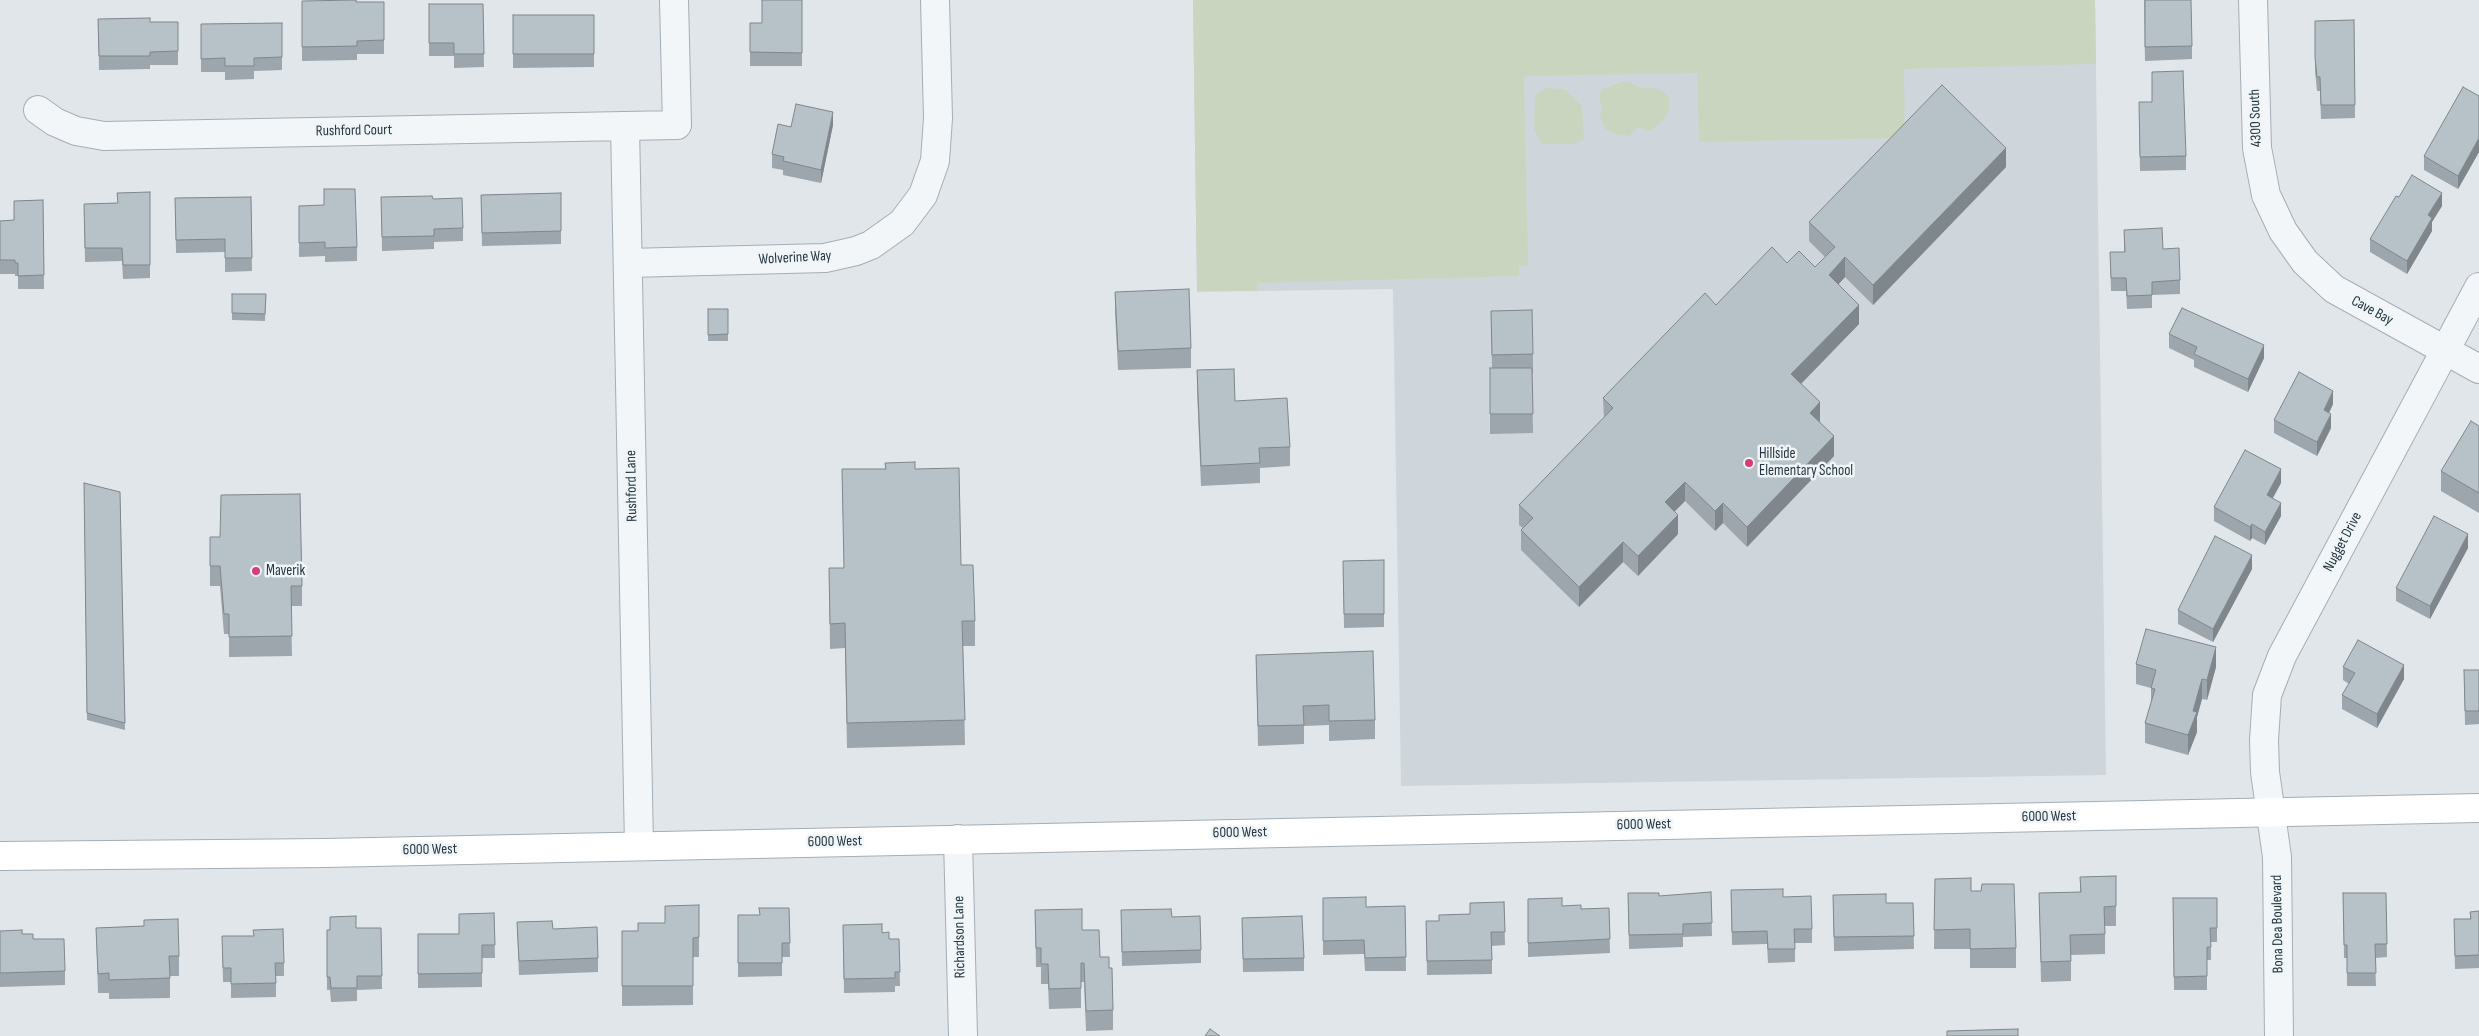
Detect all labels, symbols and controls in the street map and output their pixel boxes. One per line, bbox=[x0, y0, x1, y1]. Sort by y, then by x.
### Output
street label: 4300 South bbox=[2246, 89, 2266, 147]
street label: Rushford Court bbox=[316, 121, 392, 141]
street label: Wolverine Way bbox=[758, 247, 832, 269]
street label: Cave Bay bbox=[2348, 292, 2396, 330]
place label: Hillside Elementary School bbox=[1759, 445, 1853, 480]
street label: Rushford Lane bbox=[622, 450, 642, 522]
marker: Hillside Elementary School bbox=[1743, 457, 1755, 469]
street label: Nugget Drive bbox=[2320, 509, 2366, 575]
place label: Maverik bbox=[266, 562, 305, 580]
marker: Maverik bbox=[250, 565, 262, 577]
street label: 6000 West bbox=[2022, 808, 2076, 826]
street label: 6000 West bbox=[1617, 816, 1671, 834]
street label: 6000 West bbox=[1213, 824, 1267, 842]
street label: 6000 West bbox=[808, 833, 862, 851]
street label: 6000 West bbox=[403, 841, 457, 859]
street label: Bona Dea Boulevard bbox=[2268, 875, 2288, 973]
street label: Richardson Lane bbox=[950, 896, 970, 978]

